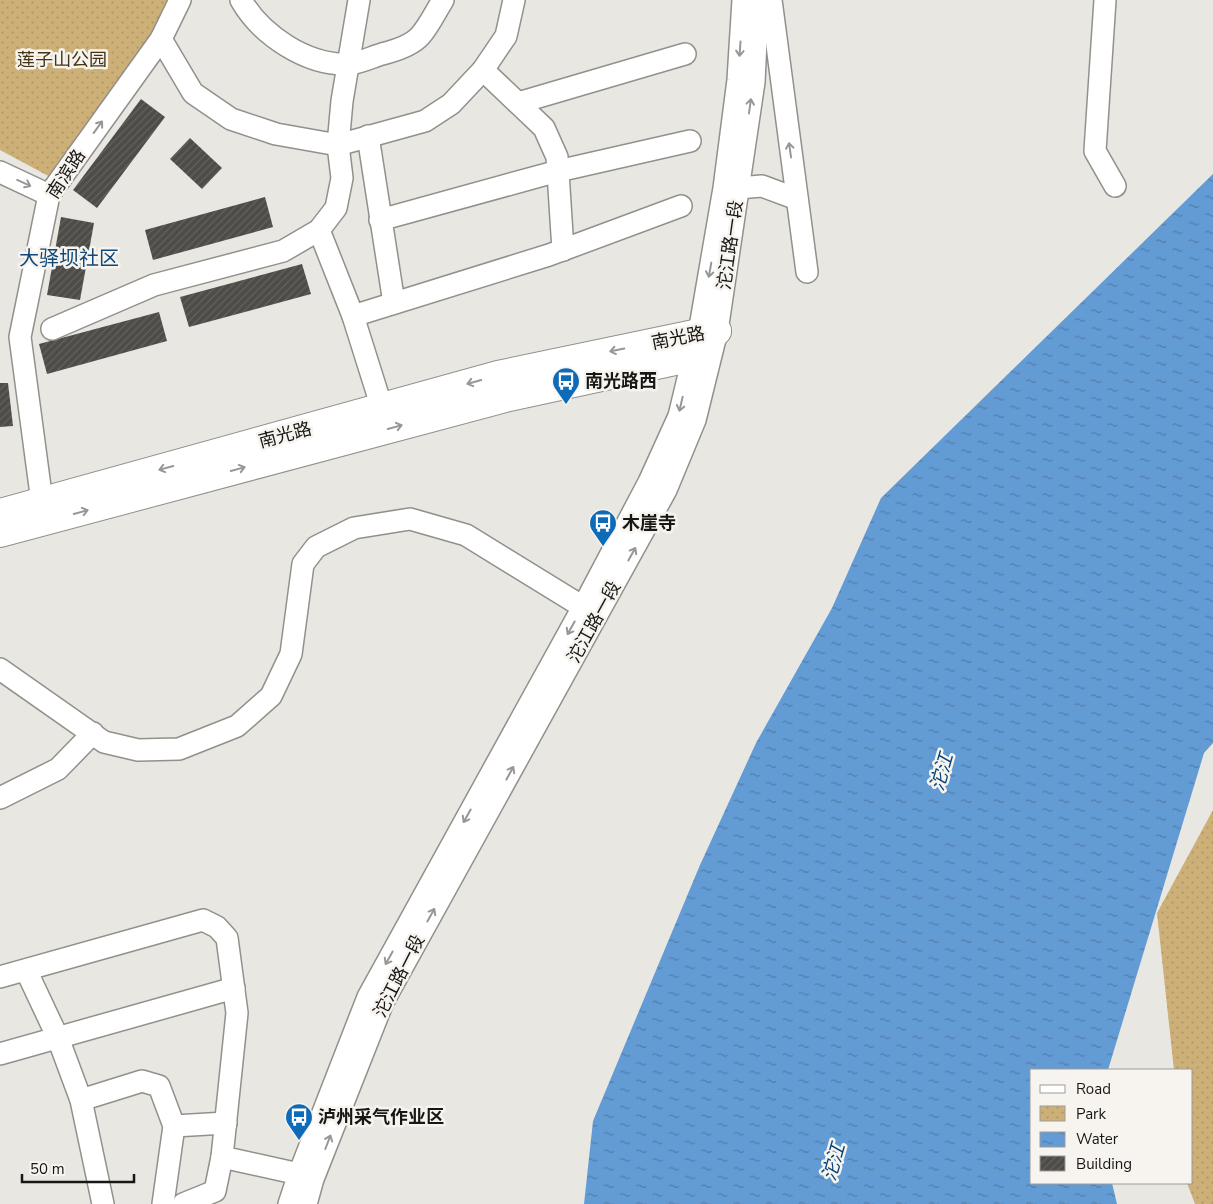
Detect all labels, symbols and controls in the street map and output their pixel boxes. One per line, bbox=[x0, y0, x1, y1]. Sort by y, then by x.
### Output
one-way arrow bbox=[735, 40, 744, 56]
park label: 莲子山公园 bbox=[17, 48, 107, 72]
one-way arrow bbox=[745, 98, 755, 114]
one-way arrow bbox=[93, 120, 103, 134]
one-way arrow bbox=[785, 143, 795, 159]
street label: 南滨路 bbox=[41, 145, 91, 203]
one-way arrow bbox=[17, 179, 32, 189]
street label: 沱江路一段 bbox=[712, 199, 748, 291]
district label: 大驿坝社区 bbox=[19, 245, 119, 272]
one-way arrow bbox=[704, 262, 714, 278]
street label: 南光路 bbox=[649, 321, 707, 355]
one-way arrow bbox=[610, 346, 626, 356]
bus stop icon: 南光路西 bbox=[551, 366, 581, 405]
place label: 南光路西 bbox=[585, 369, 657, 393]
one-way arrow bbox=[467, 378, 483, 388]
one-way arrow bbox=[676, 395, 685, 411]
street label: 南光路 bbox=[256, 416, 314, 454]
one-way arrow bbox=[386, 422, 402, 431]
one-way arrow bbox=[158, 464, 174, 473]
one-way arrow bbox=[229, 464, 245, 474]
one-way arrow bbox=[73, 506, 89, 516]
bus stop icon: 木崖寺 bbox=[588, 508, 618, 547]
place label: 木崖寺 bbox=[622, 511, 676, 535]
one-way arrow bbox=[628, 547, 637, 562]
street label: 沱江路一段 bbox=[562, 577, 626, 667]
one-way arrow bbox=[566, 620, 575, 635]
water label: 沱江 bbox=[924, 748, 960, 794]
one-way arrow bbox=[505, 765, 515, 780]
one-way arrow bbox=[462, 808, 472, 823]
one-way arrow bbox=[426, 907, 436, 922]
street label: 沱江路一段 bbox=[368, 930, 430, 1022]
one-way arrow bbox=[384, 951, 394, 966]
legend bbox=[1030, 1069, 1193, 1184]
text: Road bbox=[1076, 1079, 1111, 1099]
bus stop icon: 泸州采气作业区 bbox=[284, 1102, 314, 1141]
text: Park bbox=[1076, 1104, 1106, 1124]
place label: 泸州采气作业区 bbox=[318, 1105, 444, 1129]
text: Water bbox=[1076, 1129, 1119, 1149]
one-way arrow bbox=[324, 1135, 333, 1150]
water label: 沱江 bbox=[816, 1138, 852, 1184]
scale bar bbox=[22, 1152, 135, 1184]
text: Building bbox=[1076, 1154, 1132, 1174]
text: 50 m bbox=[30, 1159, 65, 1179]

